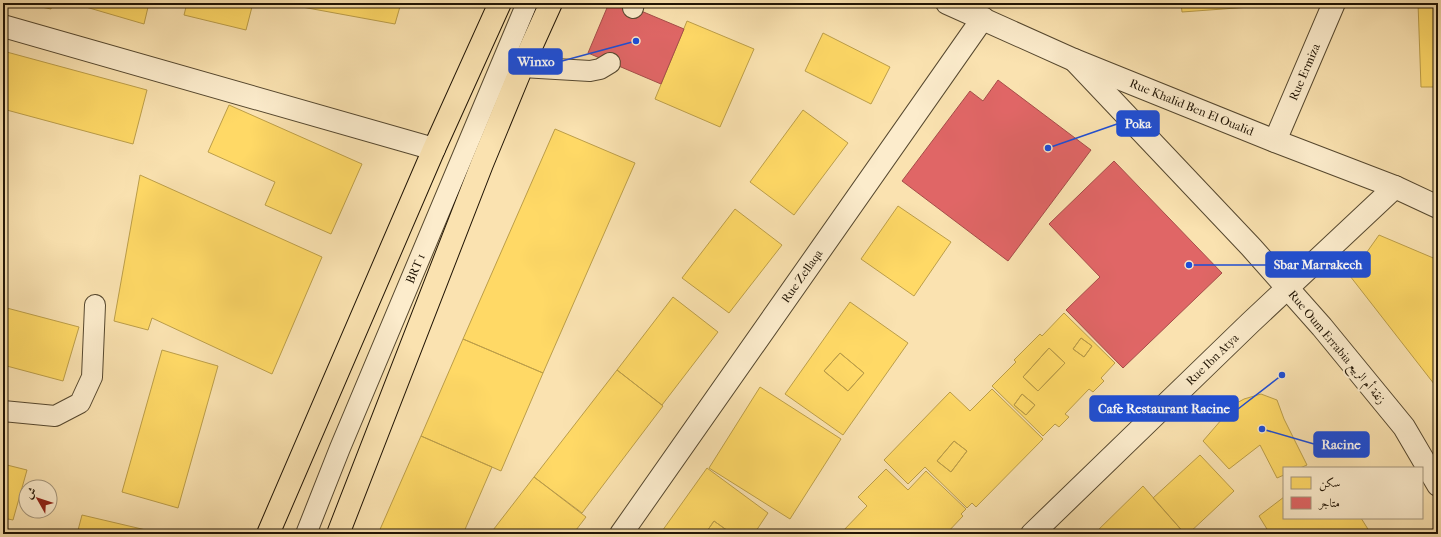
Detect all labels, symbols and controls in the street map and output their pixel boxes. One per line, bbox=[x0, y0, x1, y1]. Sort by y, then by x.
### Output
street label: Rue Ermiza bbox=[1286, 41, 1323, 103]
callout: Winxo bbox=[509, 49, 562, 74]
text: Winxo bbox=[516, 54, 555, 69]
street label: Rue Khalid Ben El Oualid bbox=[1128, 76, 1256, 139]
callout: Poka bbox=[1117, 111, 1159, 136]
text: Poka bbox=[1125, 116, 1152, 131]
street label: Rue Zellaqa bbox=[778, 246, 826, 305]
street label: BRT 1 bbox=[403, 252, 428, 286]
callout: Sbar Marrakech bbox=[1266, 252, 1370, 277]
text: Sbar Marrakech bbox=[1274, 257, 1363, 272]
street label: Rue Oum Errabia زنقة أم الربيع bbox=[1282, 287, 1389, 409]
street label: Rue Ibn Atya bbox=[1183, 330, 1242, 388]
callout: Cafe Restaurant Racine bbox=[1090, 396, 1238, 421]
text: Cafe Restaurant Racine bbox=[1098, 401, 1231, 416]
callout: Racine bbox=[1314, 432, 1369, 457]
text: Racine bbox=[1321, 437, 1361, 452]
legend bbox=[1283, 467, 1423, 519]
text: سكن bbox=[1319, 476, 1340, 492]
north arrow bbox=[18, 479, 58, 519]
text: ش bbox=[22, 485, 39, 501]
text: متاجر bbox=[1317, 496, 1340, 510]

